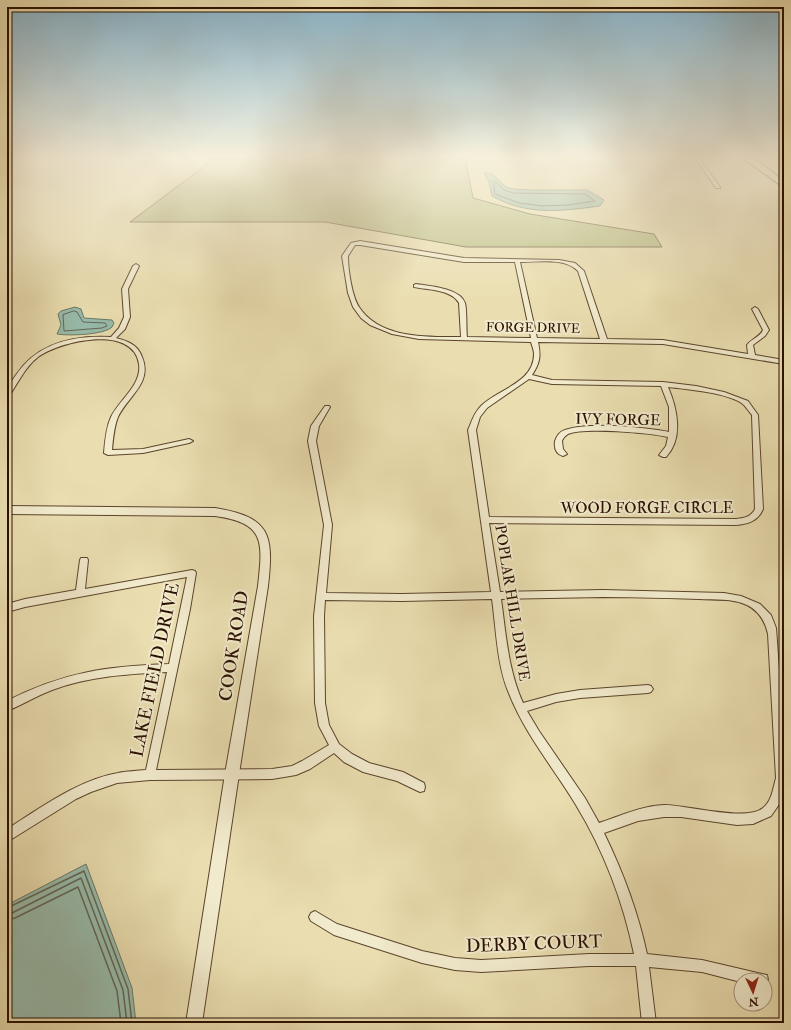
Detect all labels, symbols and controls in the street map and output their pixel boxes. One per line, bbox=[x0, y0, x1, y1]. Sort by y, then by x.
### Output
street label: FORGE DRIVE bbox=[486, 319, 580, 337]
street label: IVY FORGE bbox=[575, 410, 661, 430]
street label: WOOD FORGE CIRCLE bbox=[559, 499, 734, 518]
street label: POPLAR HILL DRIVE bbox=[490, 524, 534, 683]
street label: LAKE FIELD DRIVE bbox=[125, 581, 185, 759]
street label: COOK ROAD bbox=[214, 589, 254, 703]
street label: DERBY COURT bbox=[465, 930, 603, 958]
north arrow bbox=[733, 972, 773, 1012]
text: N bbox=[747, 995, 760, 1008]

